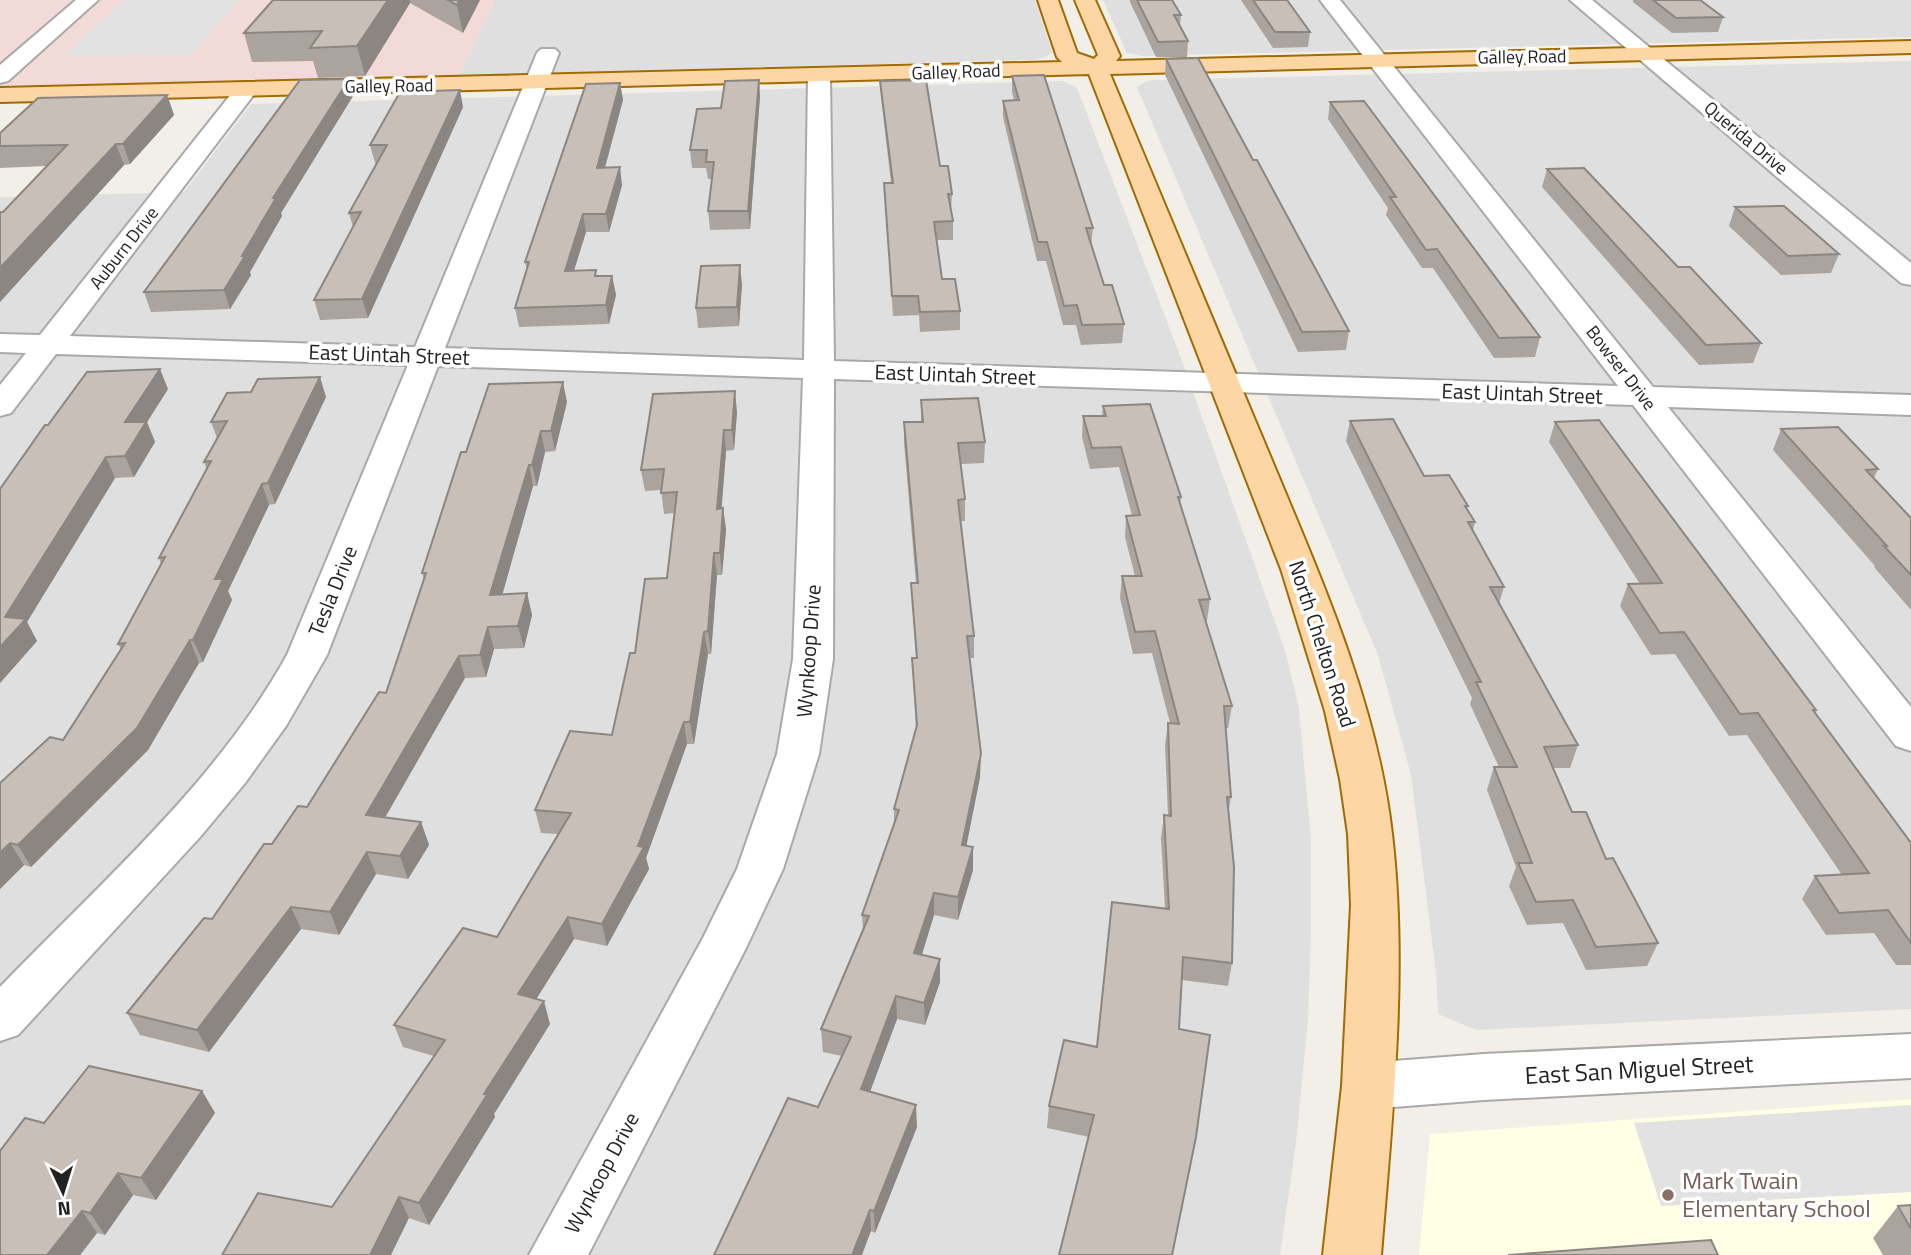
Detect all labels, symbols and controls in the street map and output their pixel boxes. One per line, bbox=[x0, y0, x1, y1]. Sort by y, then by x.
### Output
street label: Galley Road bbox=[1477, 42, 1567, 71]
street label: Galley Road bbox=[911, 56, 1001, 87]
street label: Galley Road bbox=[344, 71, 434, 100]
street label: Querida Drive bbox=[1698, 94, 1794, 181]
street label: Auburn Drive bbox=[83, 201, 165, 295]
street label: Bowser Drive bbox=[1580, 320, 1663, 416]
street label: East Uintah Street bbox=[308, 335, 471, 373]
street label: East Uintah Street bbox=[874, 355, 1037, 393]
street label: East Uintah Street bbox=[1441, 374, 1604, 412]
street label: Tesla Drive bbox=[299, 540, 365, 641]
street label: North Chelton Road bbox=[1281, 556, 1365, 731]
street label: Wynkoop Drive bbox=[787, 583, 829, 719]
street label: East San Miguel Street bbox=[1524, 1045, 1755, 1093]
street label: Wynkoop Drive bbox=[556, 1106, 647, 1239]
north arrow bbox=[28, 1157, 98, 1227]
place label: Mark Twain Elementary School bbox=[1682, 1162, 1871, 1226]
marker: Mark Twain Elementary School bbox=[1660, 1187, 1676, 1203]
text: N bbox=[57, 1195, 72, 1224]

